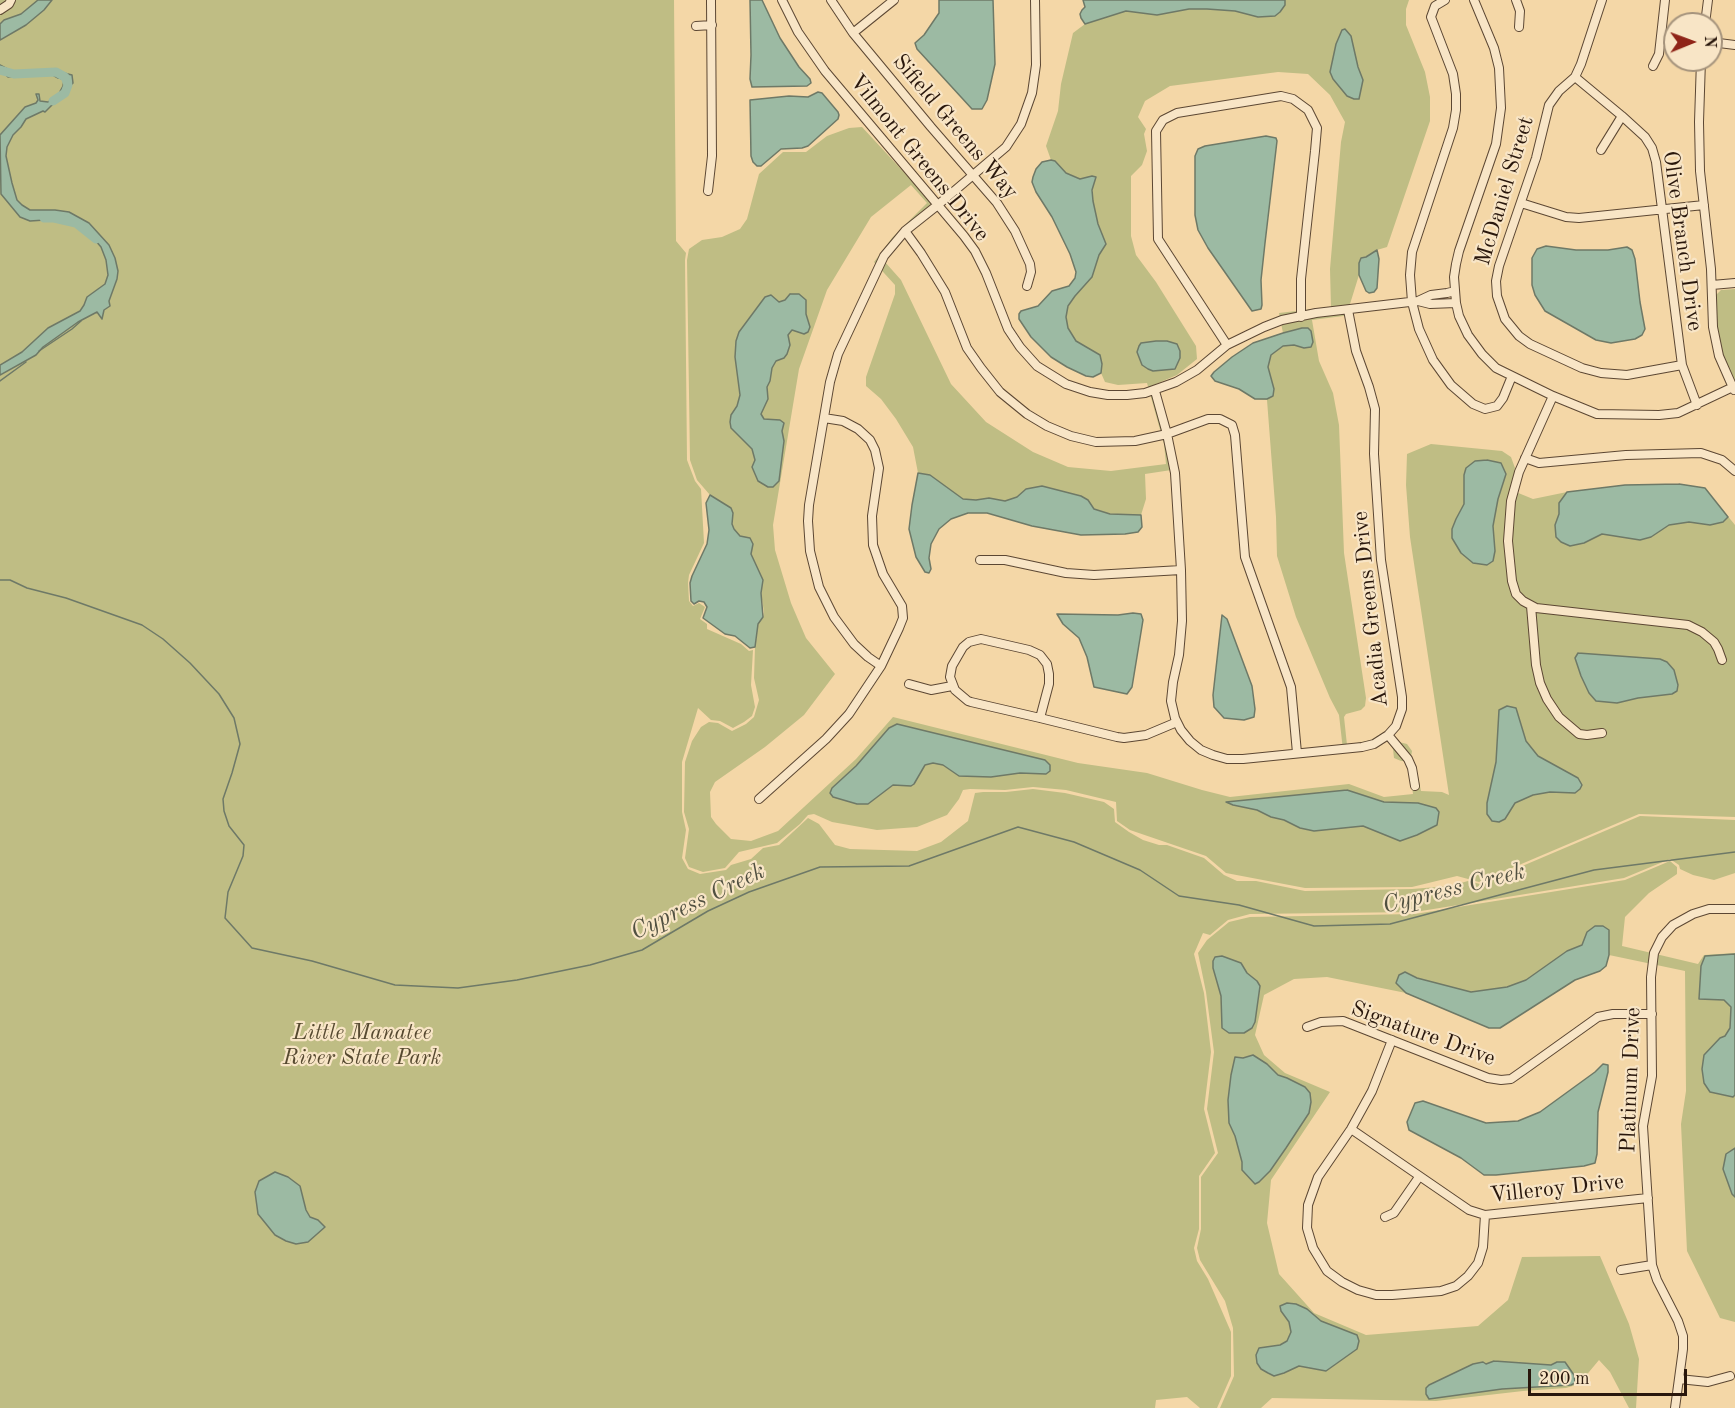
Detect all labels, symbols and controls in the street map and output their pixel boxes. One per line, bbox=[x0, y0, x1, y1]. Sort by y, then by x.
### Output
north arrow bbox=[1663, 12, 1723, 72]
text: N bbox=[1701, 35, 1717, 48]
street label: Sifield Greens Way bbox=[887, 49, 1023, 205]
street label: Vilmont Greens Drive bbox=[843, 69, 995, 247]
street label: McDaniel Street bbox=[1470, 113, 1540, 269]
street label: Olive Branch Drive bbox=[1656, 149, 1708, 333]
street label: Acadia Greens Drive bbox=[1348, 510, 1394, 708]
water label: Cypress Creek bbox=[626, 857, 770, 947]
water label: Cypress Creek bbox=[1380, 857, 1528, 921]
street label: Signature Drive bbox=[1347, 996, 1499, 1072]
street label: Platinum Drive bbox=[1615, 1007, 1647, 1153]
park label: Little Manatee River State Park bbox=[283, 1020, 441, 1072]
street label: Villeroy Drive bbox=[1489, 1169, 1625, 1209]
scale bar bbox=[1531, 1357, 1690, 1395]
text: 200 m bbox=[1539, 1370, 1590, 1388]

